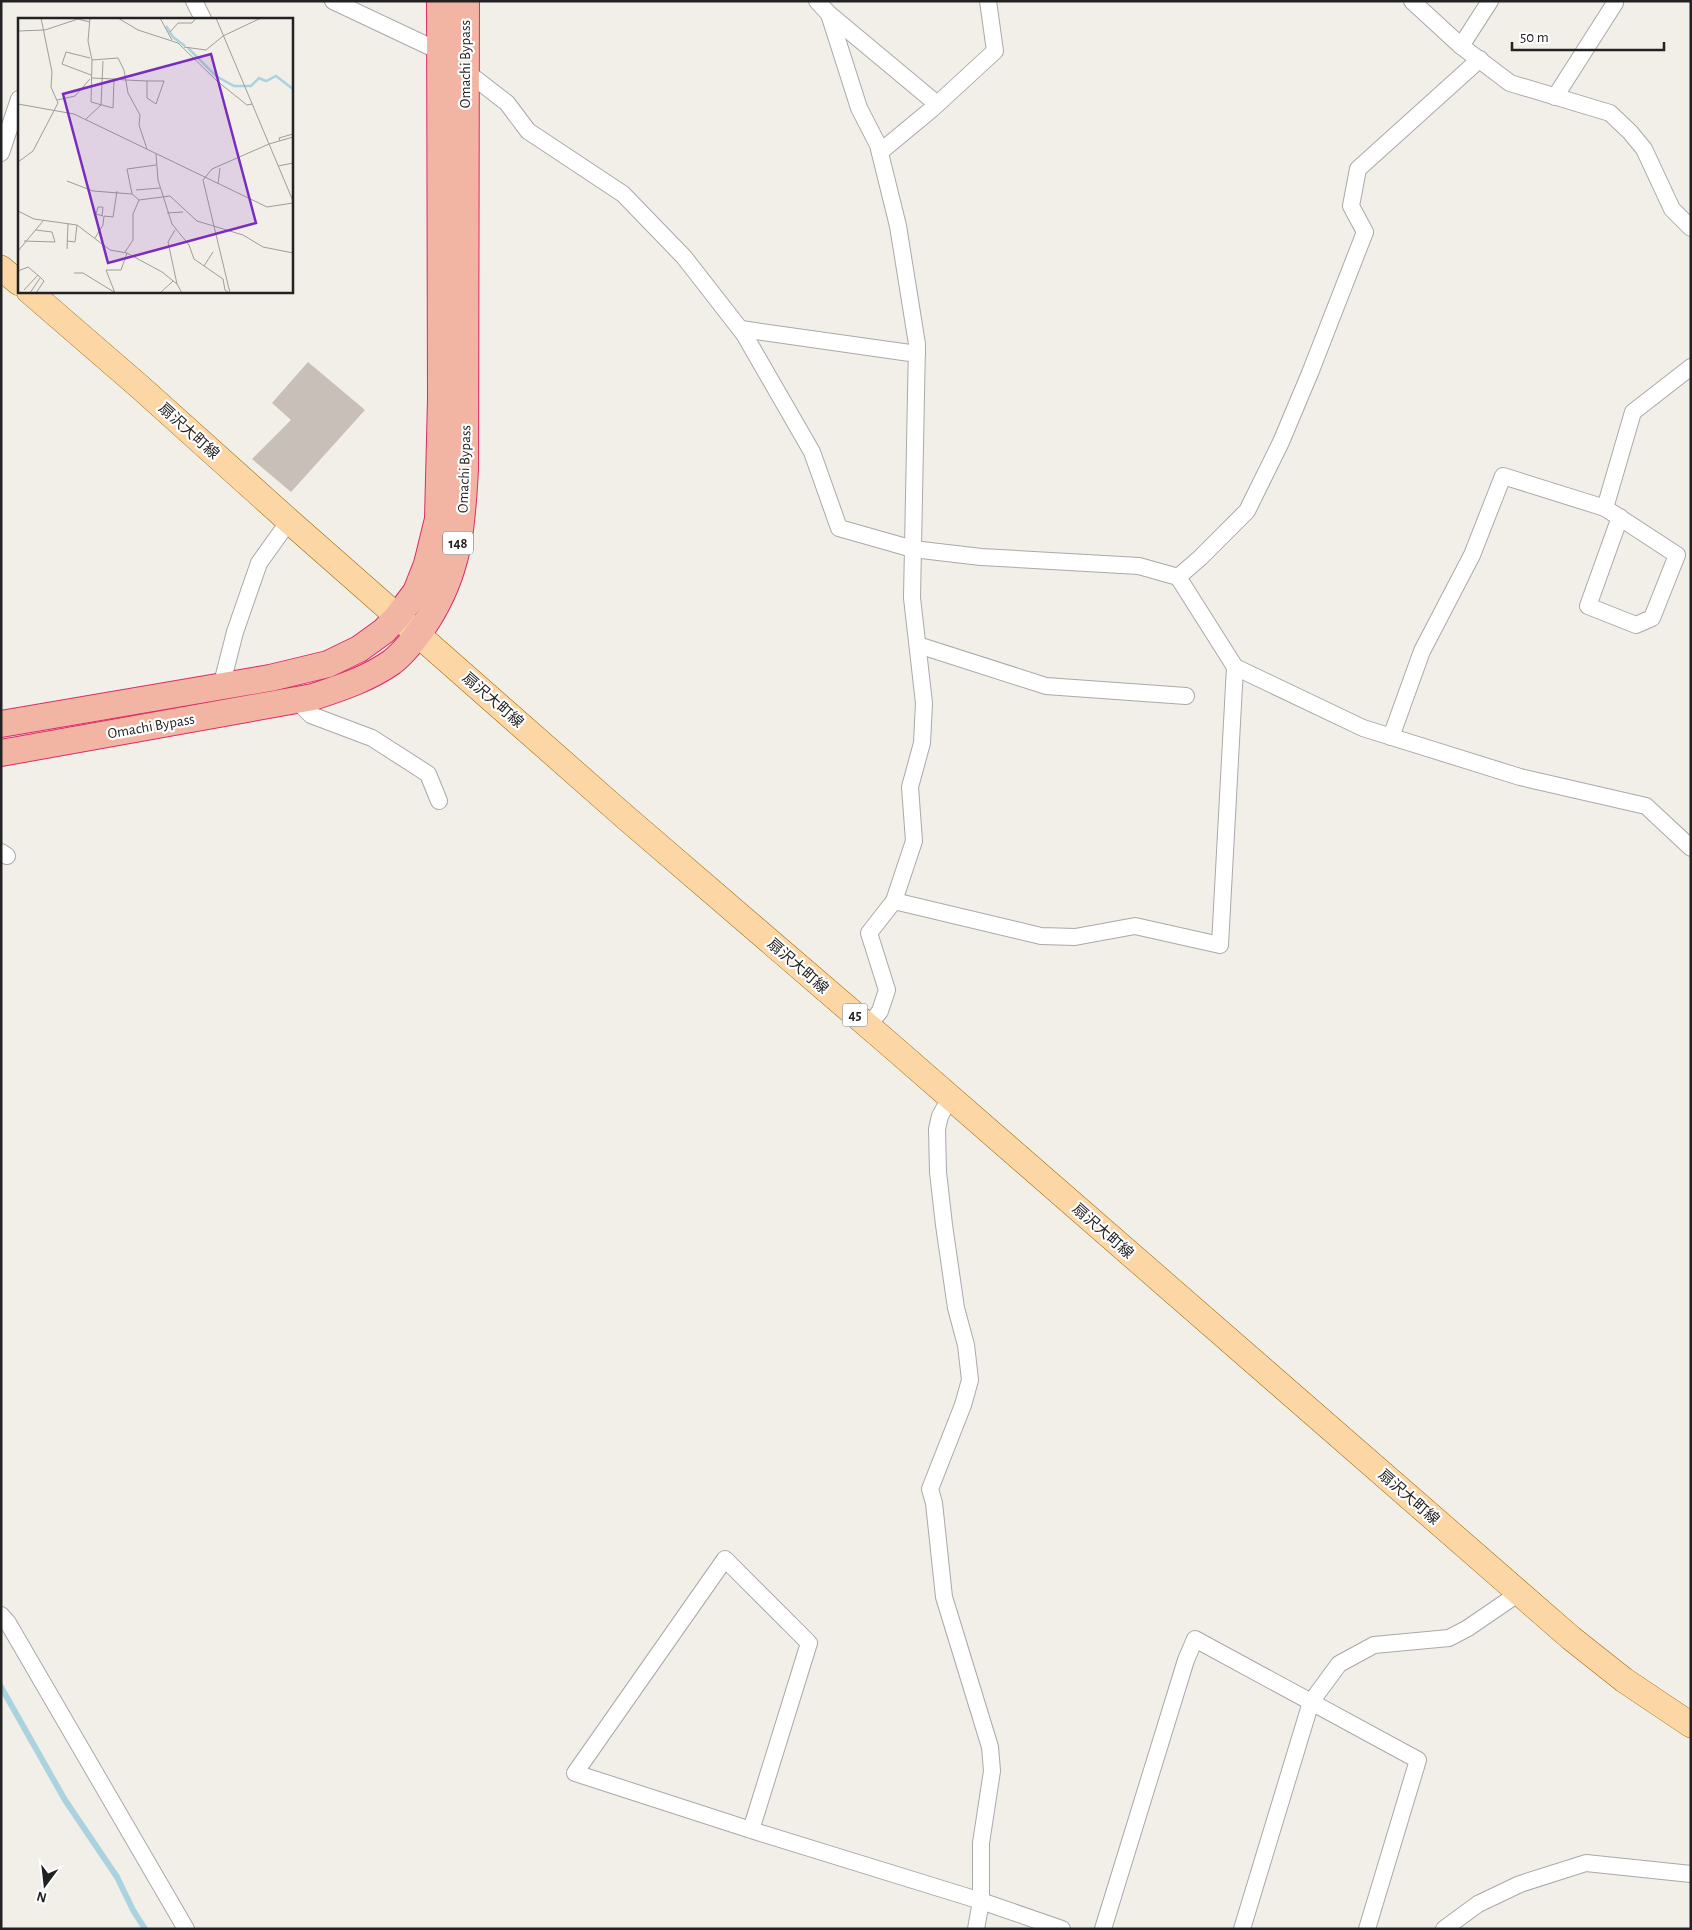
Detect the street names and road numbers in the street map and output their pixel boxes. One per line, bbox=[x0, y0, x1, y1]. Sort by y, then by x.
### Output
street label: Omachi Bypass bbox=[458, 20, 473, 108]
street label: 扇沢大町線 bbox=[156, 400, 222, 462]
street label: Omachi Bypass bbox=[455, 425, 474, 513]
road number: 148 bbox=[443, 532, 473, 554]
street label: 扇沢大町線 bbox=[459, 669, 527, 731]
street label: Omachi Bypass bbox=[106, 711, 196, 742]
street label: 扇沢大町線 bbox=[764, 935, 832, 997]
road number: 45 bbox=[842, 1004, 868, 1026]
street label: 扇沢大町線 bbox=[1069, 1200, 1137, 1262]
street label: 扇沢大町線 bbox=[1375, 1466, 1443, 1528]

